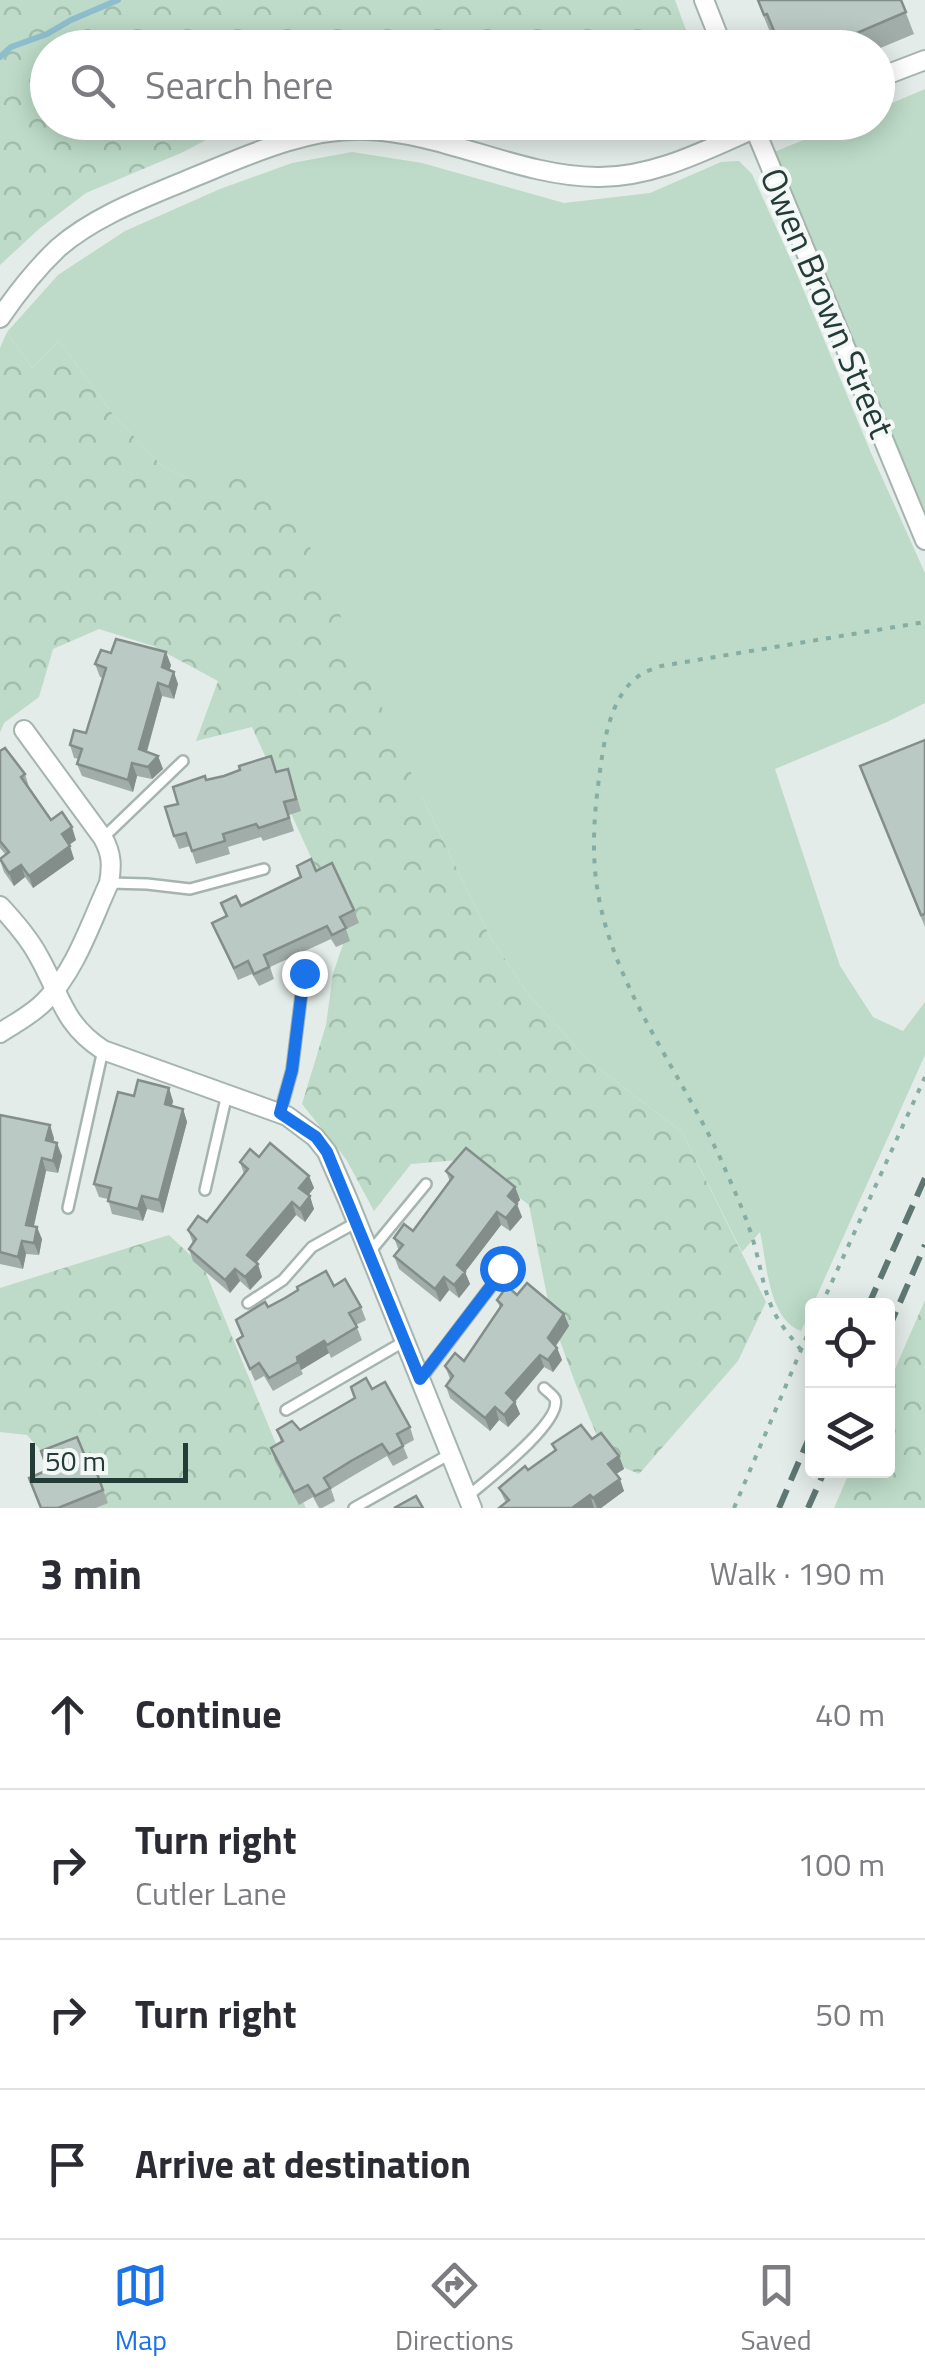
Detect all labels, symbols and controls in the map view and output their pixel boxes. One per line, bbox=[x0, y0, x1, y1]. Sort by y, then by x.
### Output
search box bbox=[30, 30, 895, 140]
text: Search here bbox=[145, 56, 333, 114]
icon: search bbox=[65, 58, 120, 113]
street label: Owen Brown Street bbox=[747, 159, 909, 446]
route end bbox=[282, 951, 328, 997]
route start bbox=[480, 1246, 526, 1292]
map controls bbox=[805, 1298, 895, 1478]
button: locate bbox=[805, 1298, 895, 1388]
button: layers bbox=[805, 1388, 895, 1478]
scale bar bbox=[30, 1438, 188, 1482]
text: 50 m bbox=[45, 1439, 106, 1482]
text: 3 min bbox=[40, 1541, 142, 1605]
text: Walk · 190 m bbox=[710, 1549, 885, 1597]
text: Continue bbox=[135, 1685, 282, 1743]
icon: ahead bbox=[40, 1687, 95, 1742]
text: 40 m bbox=[815, 1690, 885, 1738]
text: Turn right bbox=[135, 1811, 297, 1869]
icon: right bbox=[40, 1837, 95, 1892]
text: 100 m bbox=[797, 1840, 885, 1888]
text: Cutler Lane bbox=[135, 1869, 287, 1917]
text: Turn right bbox=[135, 1985, 297, 2043]
icon: right bbox=[40, 1987, 95, 2042]
text: 50 m bbox=[815, 1990, 885, 2038]
text: Arrive at destination bbox=[135, 2135, 471, 2193]
icon: arrive bbox=[40, 2137, 95, 2192]
tab: Map bbox=[113, 2258, 168, 2361]
tab: Directions bbox=[395, 2258, 514, 2361]
tab: Saved bbox=[740, 2258, 812, 2361]

